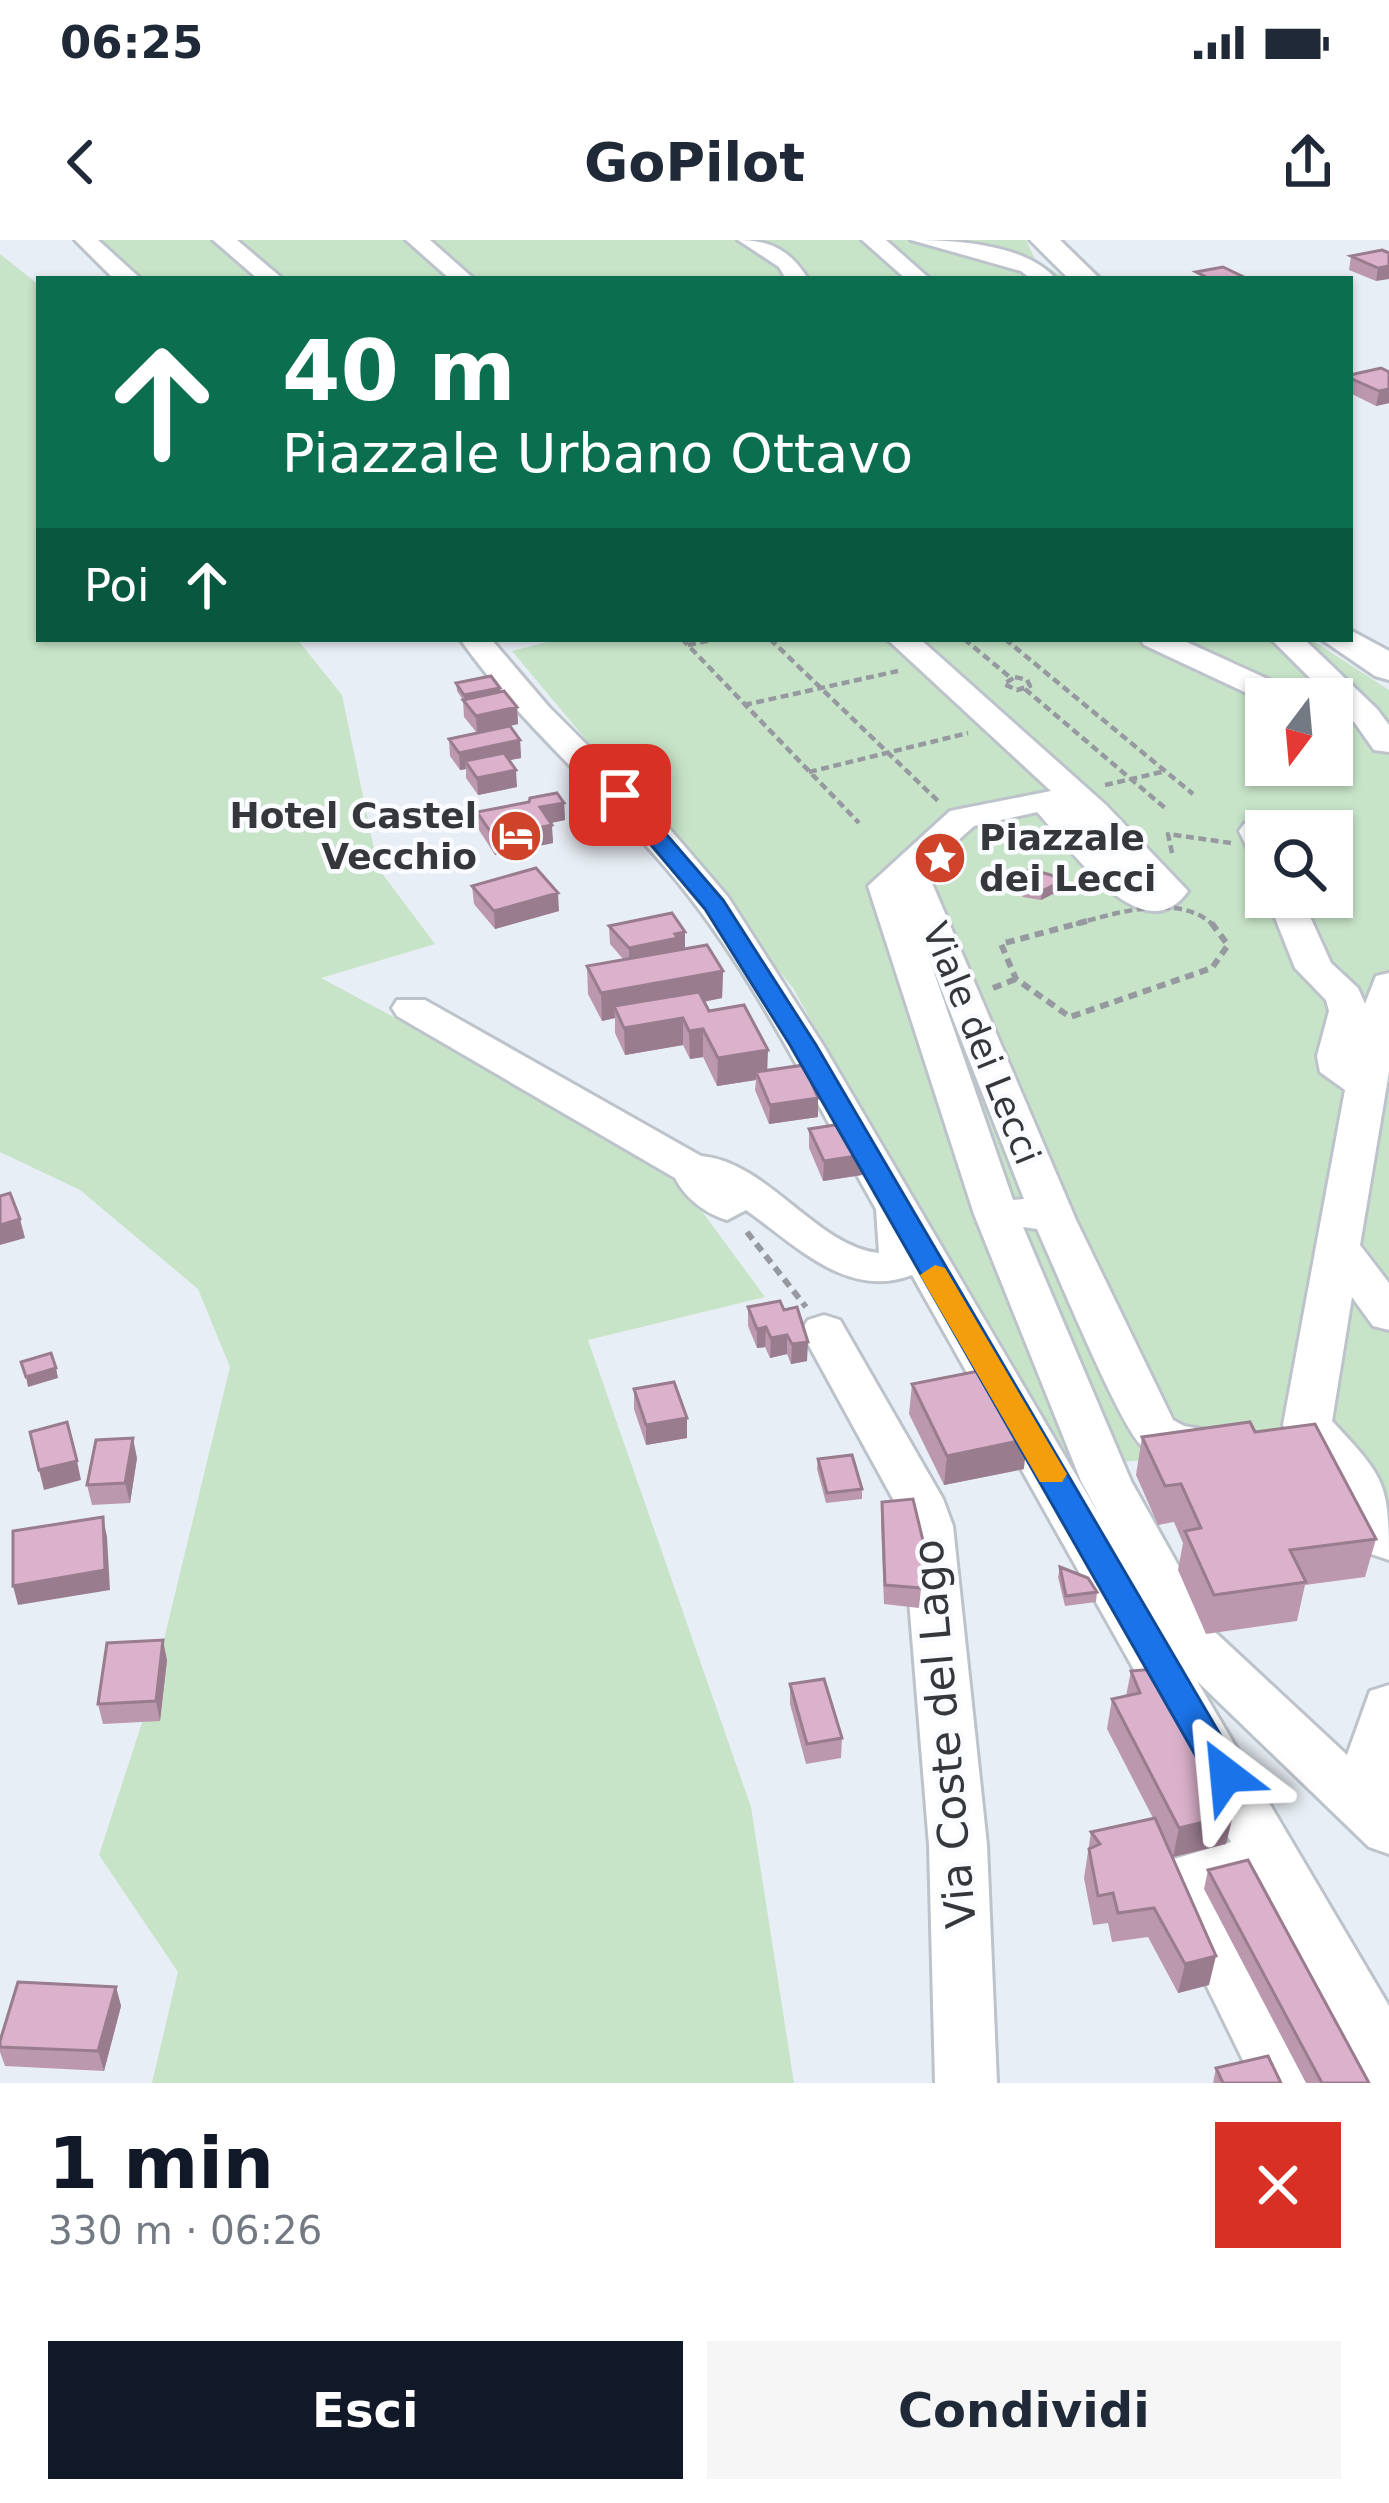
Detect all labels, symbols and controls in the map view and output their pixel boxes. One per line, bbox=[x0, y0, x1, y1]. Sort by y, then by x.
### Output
text: 06:25 bbox=[60, 16, 203, 69]
icon: back bbox=[48, 129, 114, 195]
icon: share bbox=[1275, 129, 1341, 195]
text: GoPilot bbox=[584, 131, 805, 194]
text: 40 m bbox=[282, 322, 516, 420]
icon: ahead bbox=[84, 324, 240, 480]
text: Piazzale Urbano Ottavo bbox=[282, 422, 913, 485]
icon: ahead bbox=[174, 552, 240, 618]
text: Poi bbox=[84, 559, 150, 612]
north arrow bbox=[1245, 678, 1353, 786]
map controls bbox=[1245, 678, 1353, 918]
pin bbox=[569, 744, 671, 846]
icon: arrive bbox=[587, 762, 653, 828]
place label: Hotel Castel Vecchio bbox=[230, 795, 477, 877]
hotel icon: Hotel Castel Vecchio bbox=[488, 808, 544, 864]
button: search bbox=[1245, 810, 1353, 918]
place label: Piazzale dei Lecci bbox=[979, 817, 1156, 899]
place icon: Piazzale dei Lecci bbox=[912, 830, 968, 886]
street label: Viale dei Lecci bbox=[914, 916, 1049, 1170]
street label: Via Coste del Lago bbox=[903, 1537, 986, 1930]
position arrow bbox=[1163, 1712, 1289, 1838]
text: 1 min bbox=[48, 2121, 274, 2205]
button: close bbox=[1215, 2122, 1341, 2248]
text: 330 m · 06:26 bbox=[48, 2208, 322, 2253]
button: Esci bbox=[48, 2341, 683, 2479]
button: Condividi bbox=[707, 2341, 1341, 2479]

